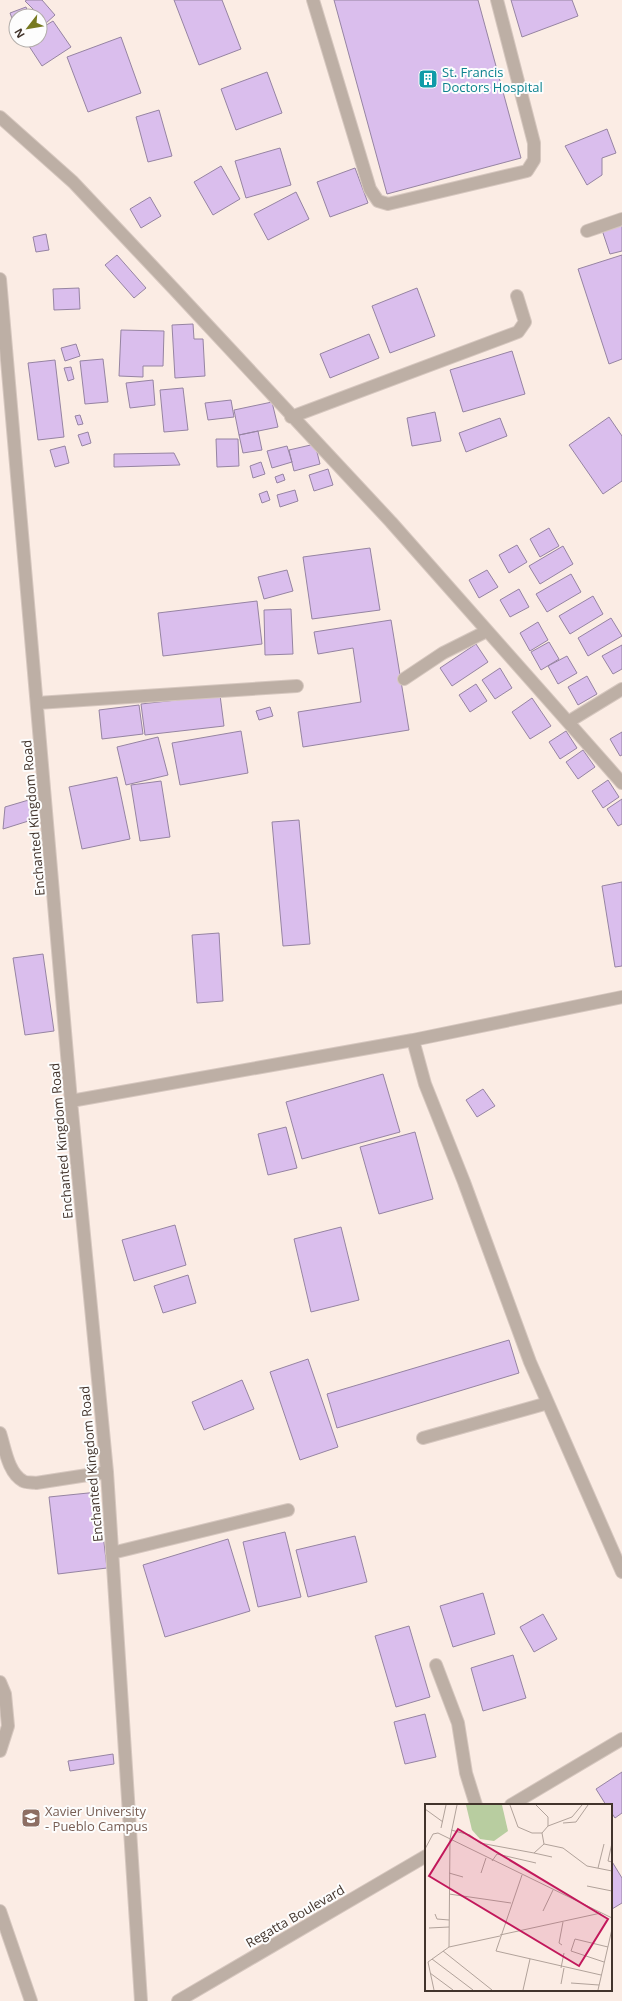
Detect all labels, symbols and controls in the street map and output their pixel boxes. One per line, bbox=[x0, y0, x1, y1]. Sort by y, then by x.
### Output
north arrow bbox=[8, 8, 48, 48]
text: N bbox=[10, 26, 28, 41]
place label: St. Francis Doctors Hospital bbox=[442, 63, 543, 96]
building icon: St. Francis Doctors Hospital bbox=[417, 68, 439, 90]
street label: Enchanted Kingdom Road bbox=[17, 739, 49, 897]
street label: Enchanted Kingdom Road bbox=[45, 1062, 77, 1220]
street label: Enchanted Kingdom Road bbox=[75, 1385, 107, 1543]
place label: Xavier University - Pueblo Campus bbox=[45, 1802, 148, 1835]
inset map bbox=[425, 1804, 612, 1991]
school or university icon: Xavier University - Pueblo Campus bbox=[20, 1807, 42, 1829]
street label: Regatta Boulevard bbox=[242, 1880, 348, 1952]

